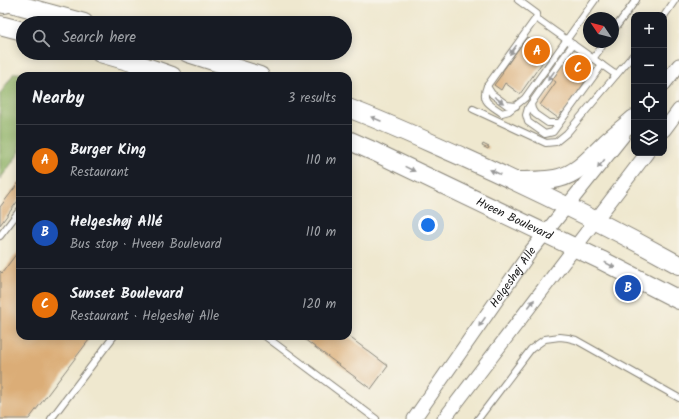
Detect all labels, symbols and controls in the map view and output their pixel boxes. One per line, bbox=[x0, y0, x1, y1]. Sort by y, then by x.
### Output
north arrow bbox=[583, 12, 619, 48]
map controls bbox=[631, 12, 667, 156]
button: + bbox=[631, 12, 667, 48]
search box bbox=[16, 16, 352, 60]
text: Search here bbox=[62, 26, 136, 50]
icon: search bbox=[30, 27, 52, 49]
pin: A bbox=[524, 36, 550, 66]
one-way arrow bbox=[509, 45, 517, 55]
button: − bbox=[631, 48, 667, 84]
pin: C bbox=[565, 53, 591, 83]
one-way arrow bbox=[547, 71, 555, 82]
button: locate bbox=[631, 84, 667, 120]
text: Nearby bbox=[32, 85, 84, 112]
text: 3 results bbox=[288, 88, 336, 109]
one-way arrow bbox=[494, 96, 505, 104]
one-way arrow bbox=[369, 116, 381, 122]
button: layers bbox=[631, 120, 667, 156]
text: Burger King bbox=[70, 138, 146, 162]
text: A bbox=[41, 150, 49, 171]
text: 110 m bbox=[306, 150, 336, 171]
one-way arrow bbox=[597, 158, 605, 169]
text: Restaurant bbox=[70, 162, 129, 183]
one-way arrow bbox=[405, 166, 416, 172]
one-way arrow bbox=[489, 169, 500, 175]
street label: Hveen Boulevard bbox=[473, 192, 557, 246]
text: Helgeshøj Allé bbox=[70, 210, 162, 234]
your location bbox=[418, 215, 438, 235]
text: B bbox=[41, 222, 49, 243]
text: 110 m bbox=[306, 222, 336, 243]
text: Bus stop · Hveen Boulevard bbox=[70, 234, 221, 255]
street label: Helgeshøj Alle bbox=[485, 242, 541, 312]
one-way arrow bbox=[604, 261, 615, 268]
pin: B bbox=[615, 273, 641, 303]
text: Sunset Boulevard bbox=[70, 282, 183, 306]
text: C bbox=[41, 294, 49, 315]
text: 120 m bbox=[302, 294, 336, 315]
one-way arrow bbox=[527, 299, 535, 310]
text: Restaurant · Helgeshøj Alle bbox=[70, 306, 219, 327]
one-way arrow bbox=[478, 317, 486, 327]

